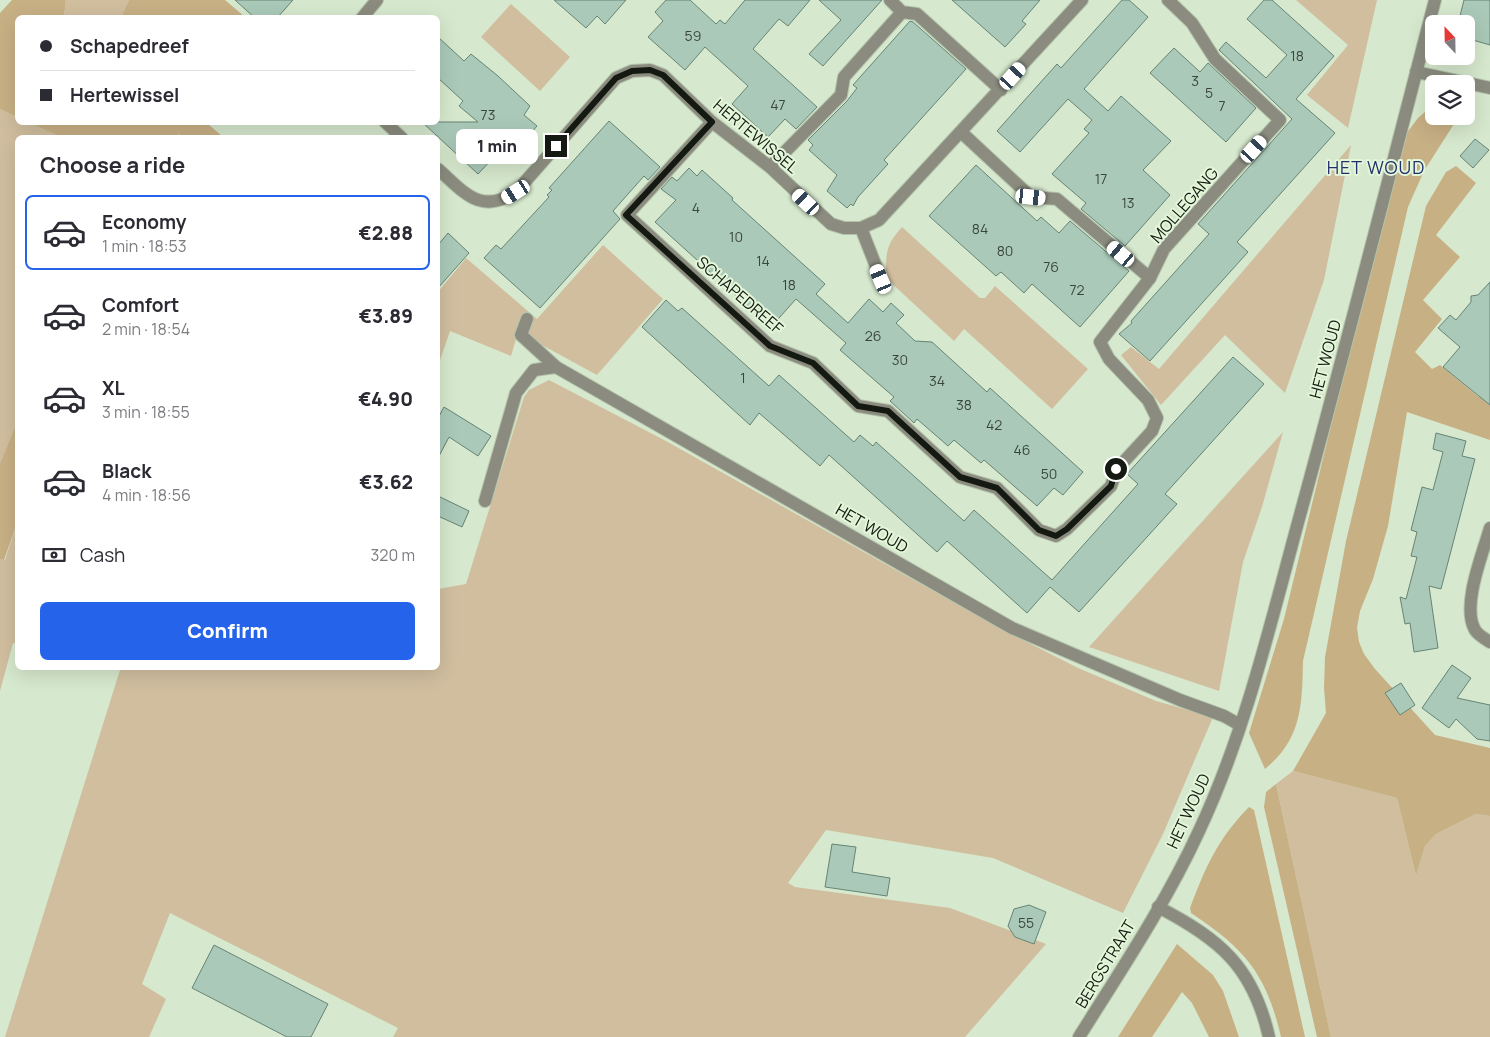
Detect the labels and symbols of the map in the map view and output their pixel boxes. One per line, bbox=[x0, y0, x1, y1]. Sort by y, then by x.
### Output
north arrow bbox=[1425, 15, 1475, 65]
house number: 59 bbox=[685, 26, 701, 45]
house number: 18 bbox=[1290, 46, 1304, 65]
car bbox=[997, 60, 1028, 92]
house number: 3 bbox=[1191, 71, 1199, 90]
house number: 5 bbox=[1205, 83, 1213, 102]
street label: HERTEWISSEL bbox=[709, 94, 803, 178]
house number: 47 bbox=[770, 95, 786, 114]
house number: 7 bbox=[1218, 96, 1226, 115]
house number: 73 bbox=[481, 105, 495, 124]
callout: 1 min bbox=[456, 128, 538, 164]
car bbox=[1238, 133, 1269, 165]
route end bbox=[545, 135, 567, 157]
district label: HET WOUD bbox=[1327, 155, 1425, 179]
street label: MOLLEGANG bbox=[1145, 163, 1223, 247]
house number: 17 bbox=[1095, 169, 1107, 188]
car bbox=[499, 178, 532, 206]
car bbox=[789, 186, 822, 218]
car bbox=[1015, 188, 1046, 206]
house number: 13 bbox=[1121, 193, 1135, 212]
house number: 4 bbox=[692, 198, 700, 217]
house number: 84 bbox=[972, 219, 988, 238]
house number: 10 bbox=[729, 227, 743, 246]
car bbox=[1104, 239, 1137, 269]
house number: 80 bbox=[997, 241, 1013, 260]
street label: SCHAPEDREEF bbox=[692, 251, 788, 339]
house number: 14 bbox=[756, 251, 770, 270]
house number: 76 bbox=[1043, 257, 1059, 276]
car bbox=[868, 262, 893, 296]
house number: 18 bbox=[782, 275, 796, 294]
house number: 72 bbox=[1069, 280, 1085, 299]
street label: HET WOUD bbox=[1304, 317, 1346, 401]
house number: 26 bbox=[865, 326, 881, 345]
house number: 30 bbox=[892, 350, 908, 369]
house number: 1 bbox=[740, 368, 746, 387]
house number: 34 bbox=[929, 371, 945, 390]
house number: 38 bbox=[956, 395, 972, 414]
house number: 42 bbox=[986, 415, 1002, 434]
house number: 46 bbox=[1014, 440, 1030, 459]
route start bbox=[1105, 458, 1127, 480]
house number: 50 bbox=[1041, 464, 1057, 483]
street label: HET WOUD bbox=[832, 498, 913, 558]
street label: HET WOUD bbox=[1161, 770, 1215, 852]
house number: 55 bbox=[1018, 913, 1034, 932]
street label: BERGSTRAAT bbox=[1070, 915, 1140, 1012]

